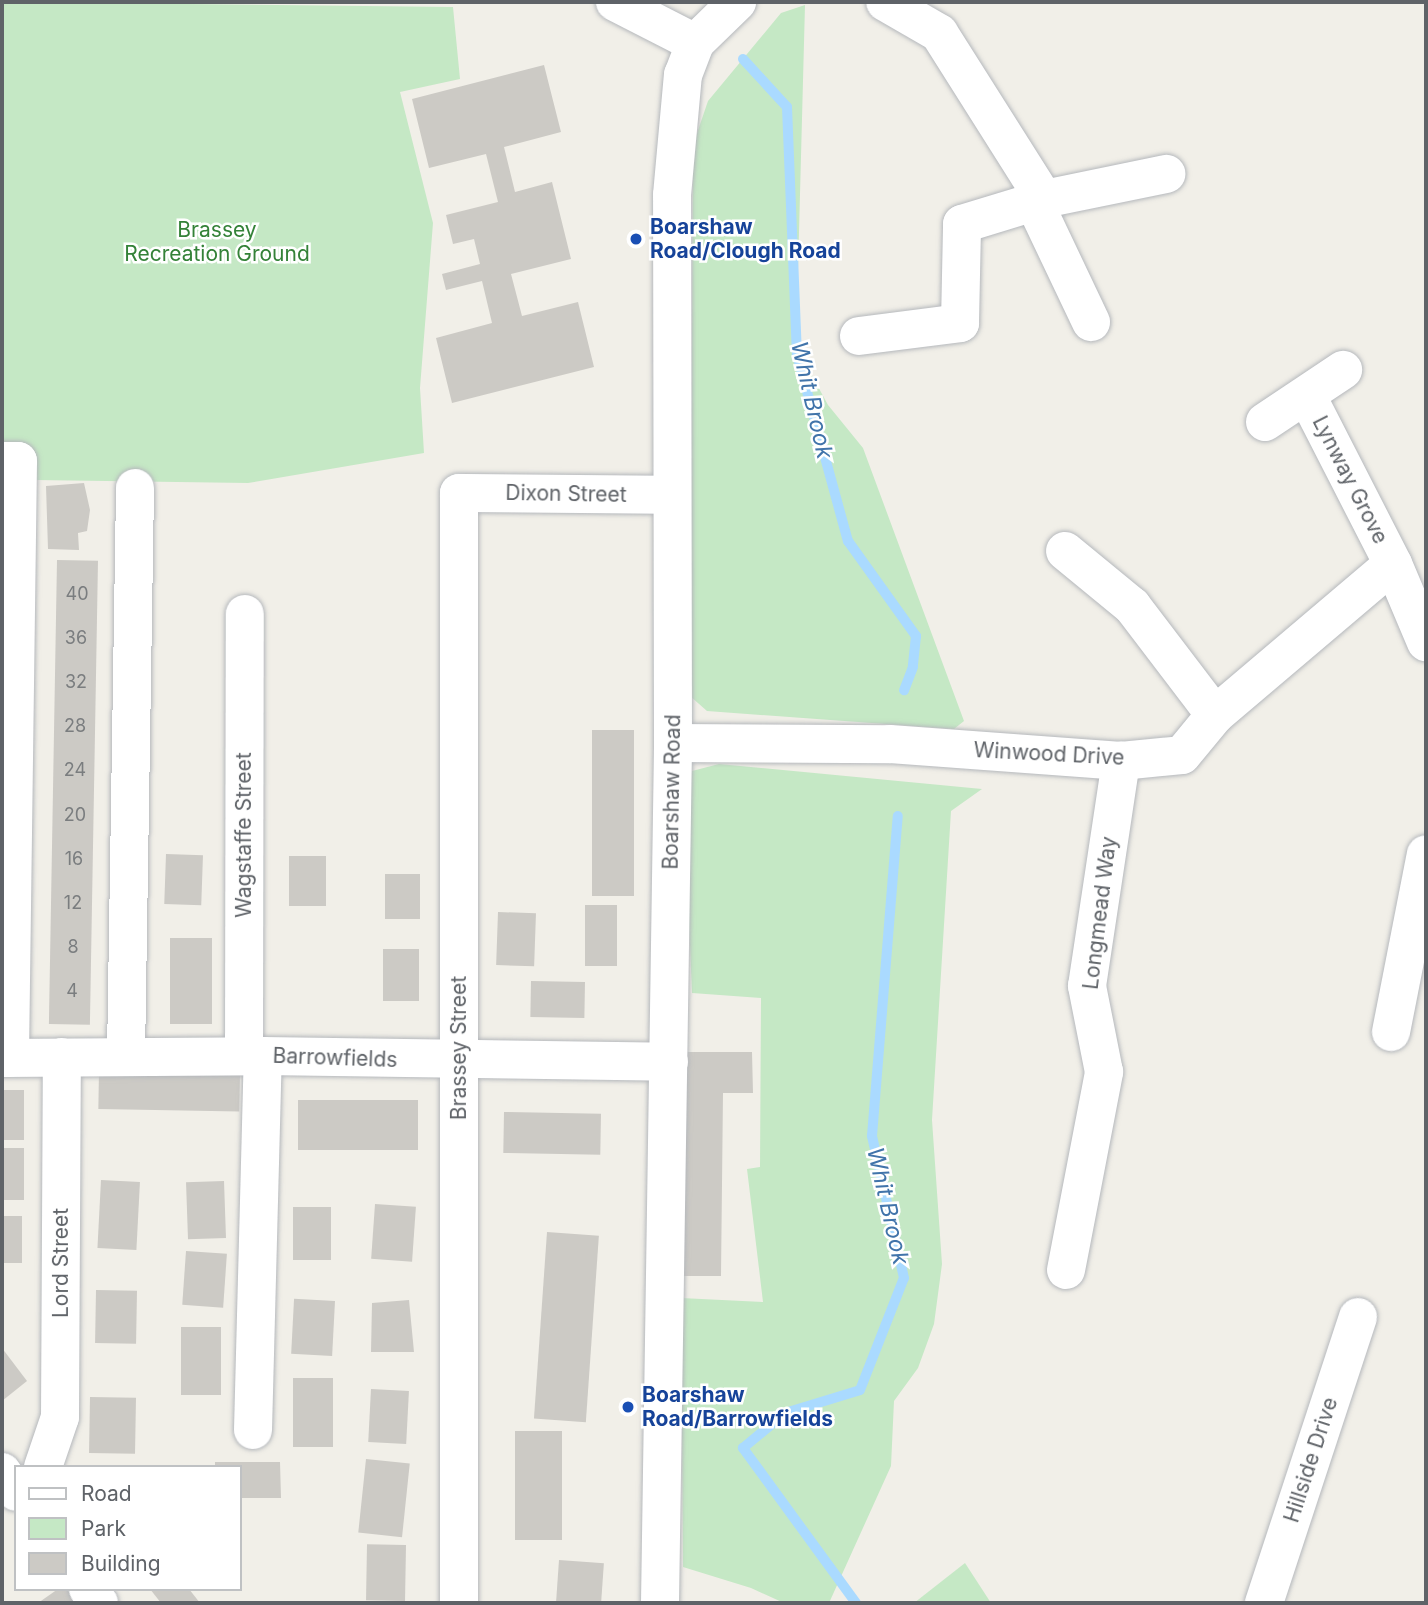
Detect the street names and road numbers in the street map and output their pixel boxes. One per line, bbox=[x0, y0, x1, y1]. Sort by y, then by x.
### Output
street label: Lynway Grove bbox=[1307, 412, 1393, 548]
street label: Dixon Street bbox=[505, 480, 627, 508]
street label: Boarshaw Road bbox=[658, 714, 686, 870]
street label: Winwood Drive bbox=[973, 737, 1125, 771]
street label: Wagstaffe Street bbox=[231, 752, 257, 918]
street label: Longmead Way bbox=[1078, 835, 1122, 991]
street label: Brassey Street bbox=[446, 976, 472, 1120]
street label: Barrowfields bbox=[272, 1043, 398, 1073]
street label: Lord Street bbox=[48, 1208, 74, 1318]
street label: Hillside Drive bbox=[1279, 1394, 1343, 1526]

